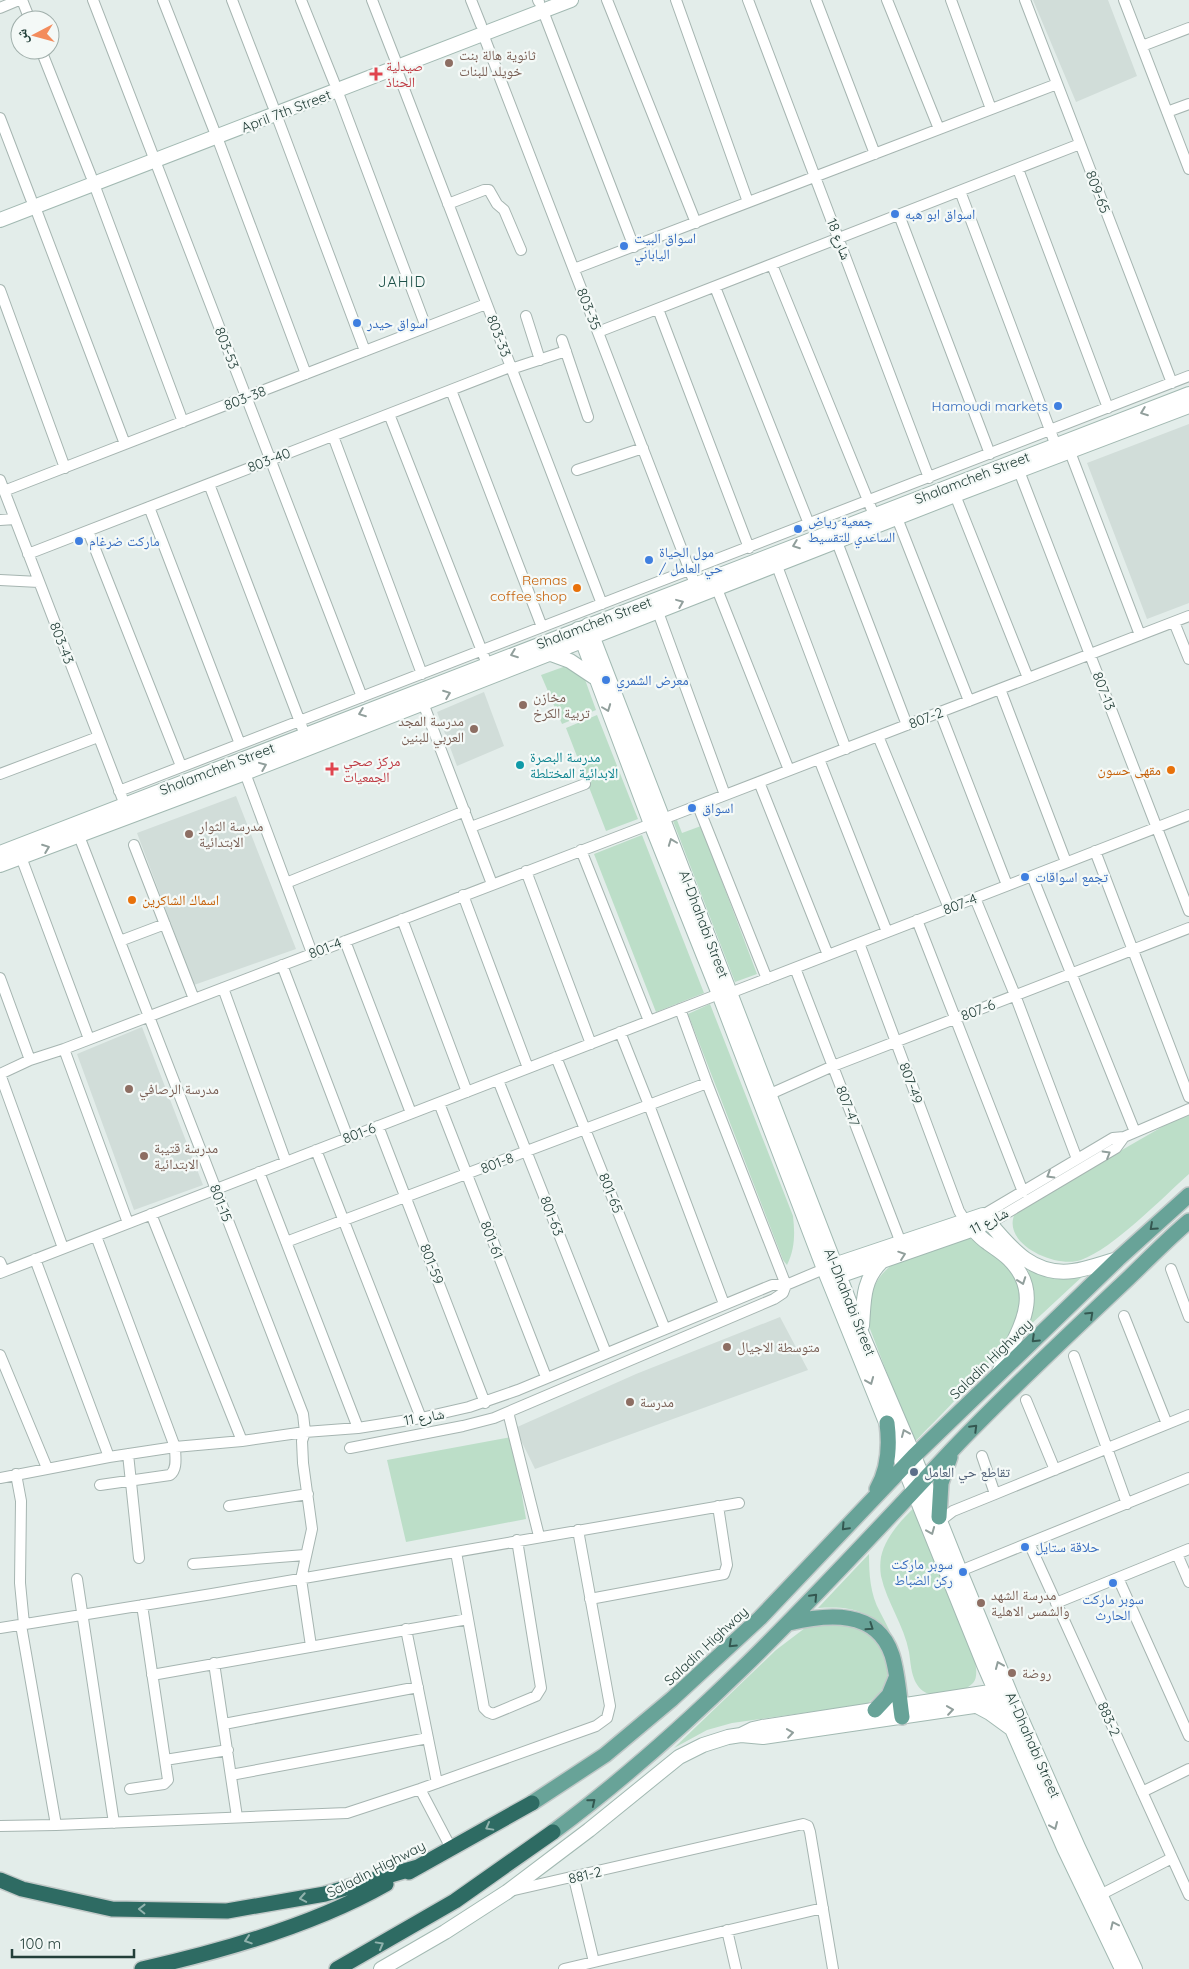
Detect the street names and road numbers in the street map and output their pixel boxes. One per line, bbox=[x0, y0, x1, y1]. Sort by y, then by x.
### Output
street label: April 7th Street bbox=[238, 85, 334, 136]
street label: 809-65 bbox=[1082, 168, 1114, 216]
street label: شارع 18 bbox=[822, 216, 855, 263]
street label: 803-35 bbox=[573, 285, 605, 333]
street label: 803-33 bbox=[483, 313, 515, 359]
street label: 803-53 bbox=[211, 324, 243, 372]
street label: 803-38 bbox=[221, 382, 269, 414]
street label: 803-40 bbox=[245, 444, 293, 476]
street label: Shalamcheh Street bbox=[912, 448, 1032, 508]
street label: Shalamcheh Street bbox=[534, 593, 654, 653]
street label: 803-43 bbox=[46, 620, 78, 666]
street label: 807-13 bbox=[1088, 669, 1120, 713]
street label: 807-2 bbox=[906, 703, 946, 733]
street label: Shalamcheh Street bbox=[157, 739, 277, 799]
street label: Al-Dhahabi Street bbox=[675, 867, 733, 981]
street label: 807-4 bbox=[940, 889, 980, 919]
street label: 801-4 bbox=[306, 934, 344, 962]
street label: 807-6 bbox=[958, 995, 998, 1025]
street label: 807-49 bbox=[895, 1060, 927, 1106]
street label: 807-47 bbox=[832, 1083, 864, 1129]
street label: 801-6 bbox=[340, 1118, 379, 1148]
street label: 801-8 bbox=[478, 1148, 516, 1178]
street label: 801-65 bbox=[595, 1170, 627, 1216]
street label: 801-15 bbox=[206, 1182, 236, 1224]
street label: 801-63 bbox=[536, 1193, 568, 1239]
street label: شارع 11 bbox=[967, 1204, 1012, 1239]
street label: 801-61 bbox=[477, 1218, 507, 1262]
street label: 801-59 bbox=[416, 1241, 448, 1287]
street label: Al-Dhahabi Street bbox=[820, 1246, 880, 1359]
street label: Saladin Highway bbox=[946, 1315, 1036, 1403]
street label: شارع 11 bbox=[402, 1405, 446, 1430]
street label: Saladin Highway bbox=[660, 1603, 752, 1689]
street label: Al-Dhahabi Street bbox=[1002, 1689, 1065, 1801]
street label: 883-2 bbox=[1094, 1699, 1125, 1739]
street label: Saladin Highway bbox=[324, 1836, 428, 1902]
street label: 881-2 bbox=[567, 1862, 604, 1888]

